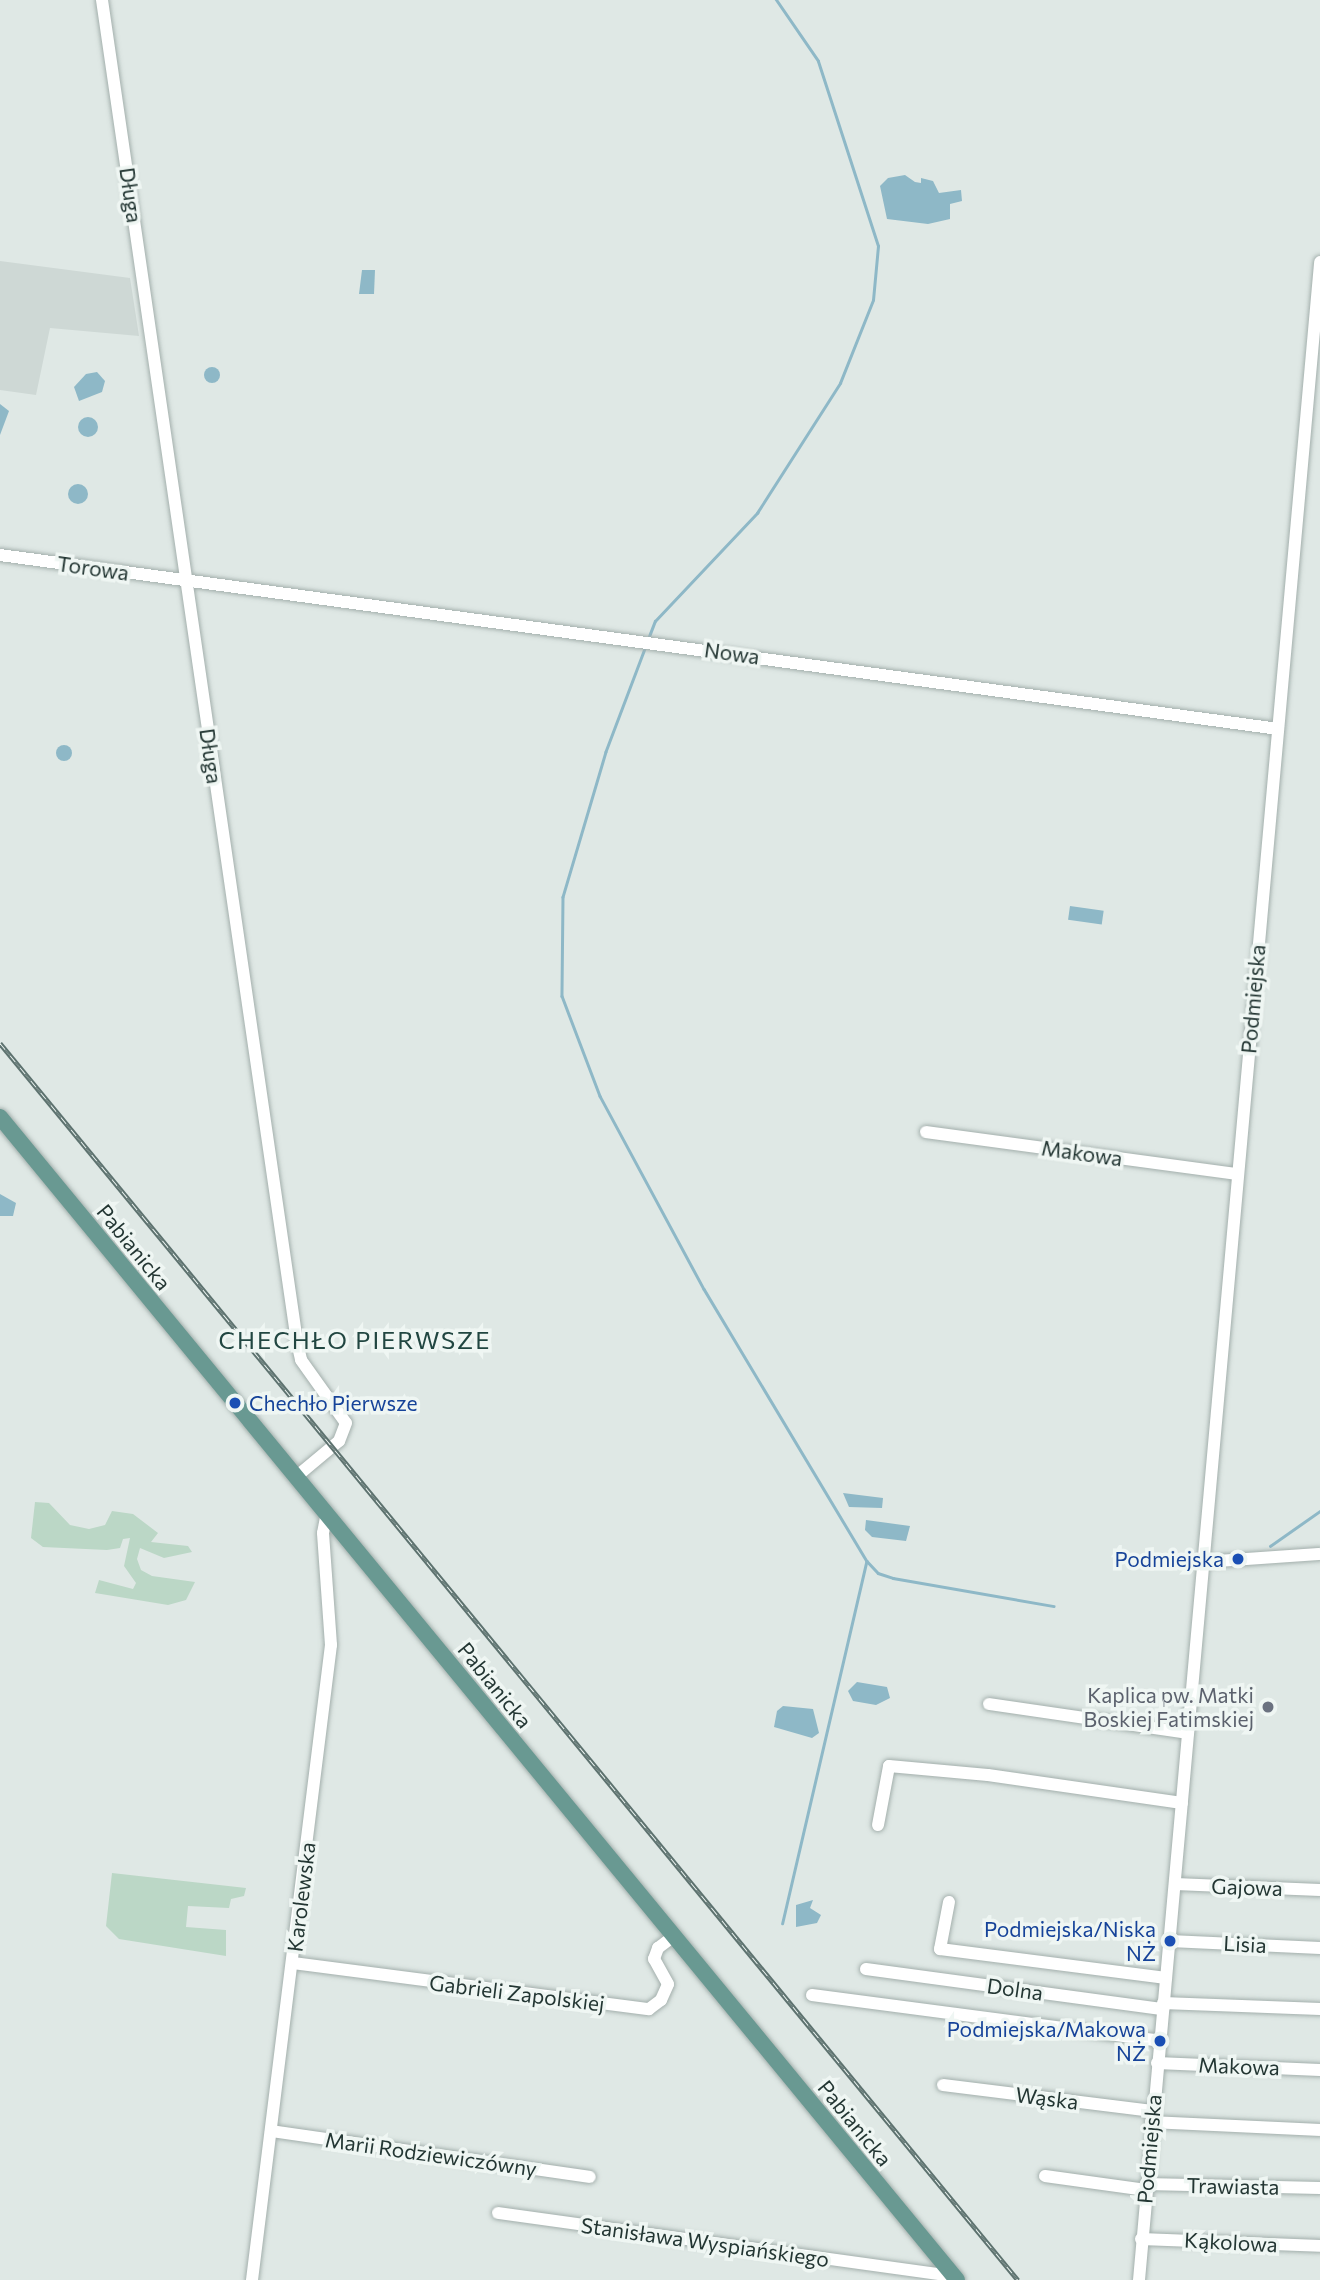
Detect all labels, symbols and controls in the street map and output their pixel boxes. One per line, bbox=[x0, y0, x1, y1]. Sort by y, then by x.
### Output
street label: Długa bbox=[115, 166, 147, 224]
street label: Torowa bbox=[56, 551, 130, 585]
street label: Nowa bbox=[703, 637, 761, 669]
street label: Długa bbox=[195, 727, 227, 785]
street label: Podmiejska bbox=[1236, 943, 1270, 1055]
street label: Makowa bbox=[1040, 1135, 1124, 1171]
street label: Pabianicka bbox=[92, 1199, 176, 1295]
district label: CHECHŁO PIERWSZE bbox=[221, 1326, 489, 1354]
place label: Chechło Pierwsze bbox=[249, 1390, 418, 1416]
marker: Chechło Pierwsze bbox=[227, 1395, 243, 1411]
place label: Podmiejska bbox=[1114, 1546, 1224, 1572]
marker: Podmiejska bbox=[1230, 1551, 1246, 1567]
street label: Pabianicka bbox=[453, 1637, 537, 1733]
place label: Kaplica pw. Matki Boskiej Fatimskiej bbox=[1084, 1682, 1254, 1732]
marker: Kaplica pw. Matki Boskiej Fatimskiej bbox=[1260, 1699, 1276, 1715]
street label: Karolewska bbox=[282, 1841, 320, 1953]
street label: Gajowa bbox=[1211, 1873, 1283, 1901]
place label: Podmiejska/Niska NŻ bbox=[984, 1916, 1156, 1966]
street label: Lisia bbox=[1223, 1930, 1267, 1958]
marker: Podmiejska/Niska NŻ bbox=[1162, 1933, 1178, 1949]
street label: Gabrieli Zapolskiej bbox=[428, 1970, 606, 2016]
street label: Dolna bbox=[985, 1973, 1045, 2005]
place label: Podmiejska/Makowa NŻ bbox=[947, 2016, 1146, 2066]
marker: Podmiejska/Makowa NŻ bbox=[1152, 2033, 1168, 2049]
street label: Makowa bbox=[1198, 2052, 1280, 2080]
street label: Pabianicka bbox=[813, 2075, 897, 2171]
street label: Wąska bbox=[1014, 2082, 1080, 2114]
street label: Podmiejska bbox=[1132, 2093, 1166, 2205]
street label: Marii Rodziewiczówny bbox=[324, 2127, 538, 2181]
street label: Trawiasta bbox=[1186, 2173, 1280, 2199]
street label: Stanisława Wyspiańskiego bbox=[579, 2212, 831, 2272]
street label: Kąkolowa bbox=[1184, 2227, 1278, 2257]

